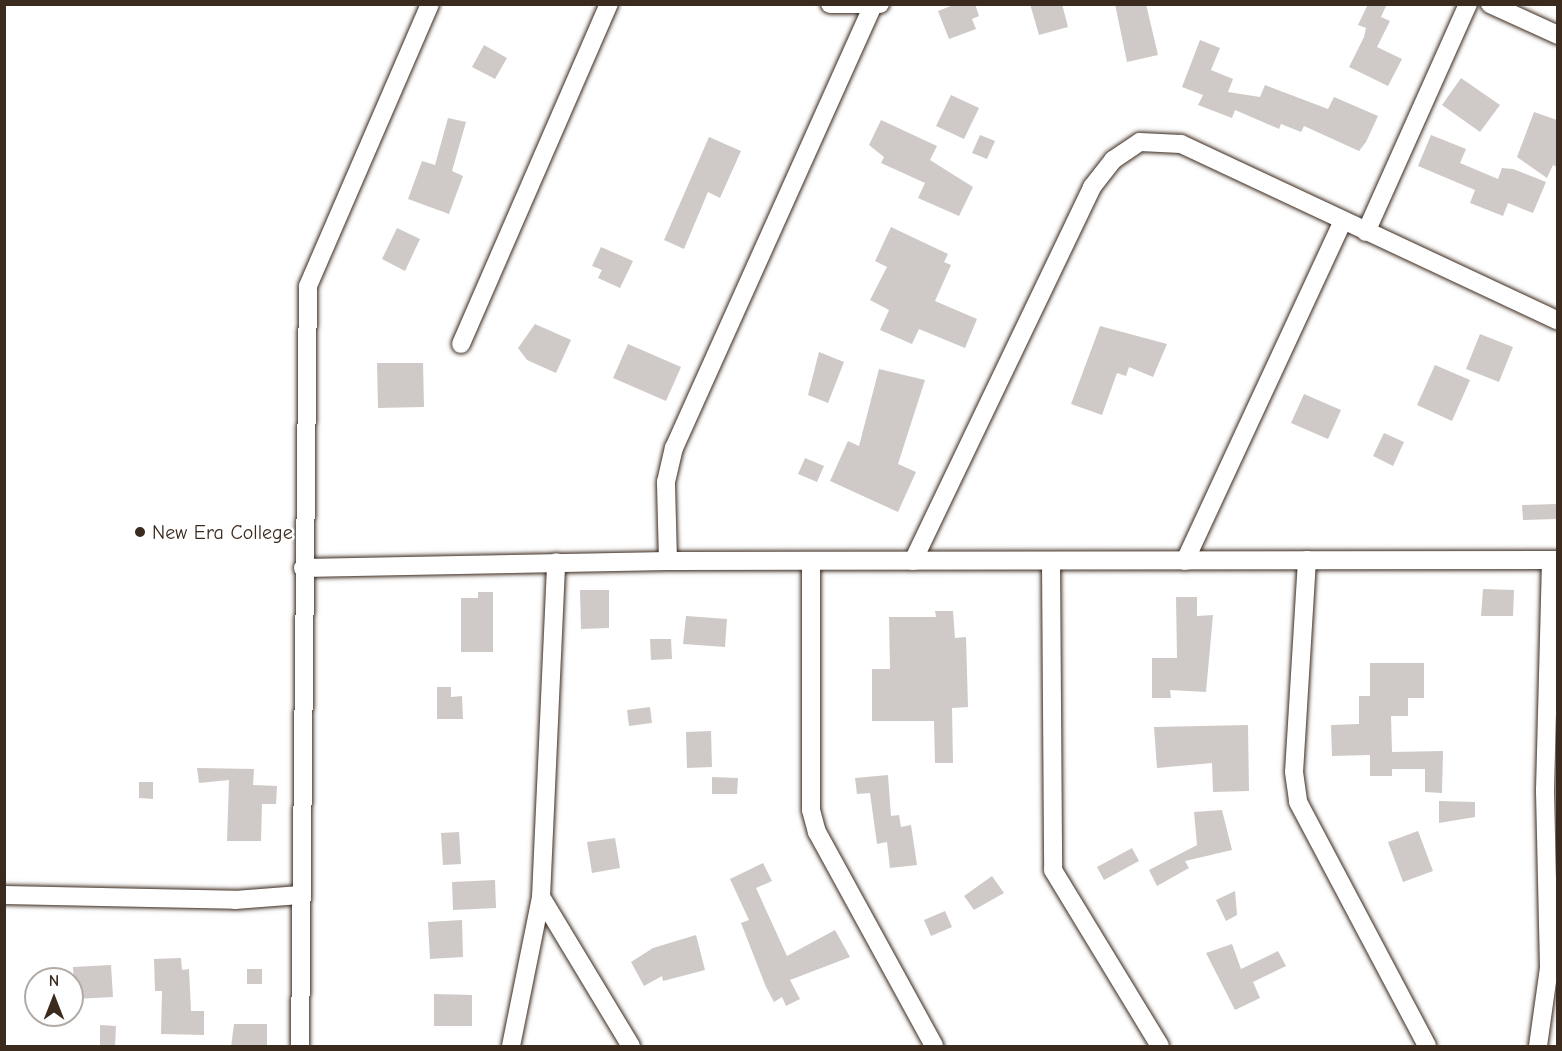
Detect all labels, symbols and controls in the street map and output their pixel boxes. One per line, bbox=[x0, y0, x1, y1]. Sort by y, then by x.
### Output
place label: New Era College bbox=[152, 520, 293, 544]
marker: New Era College bbox=[133, 525, 147, 539]
north arrow bbox=[24, 967, 84, 1027]
text: N bbox=[49, 972, 59, 990]

